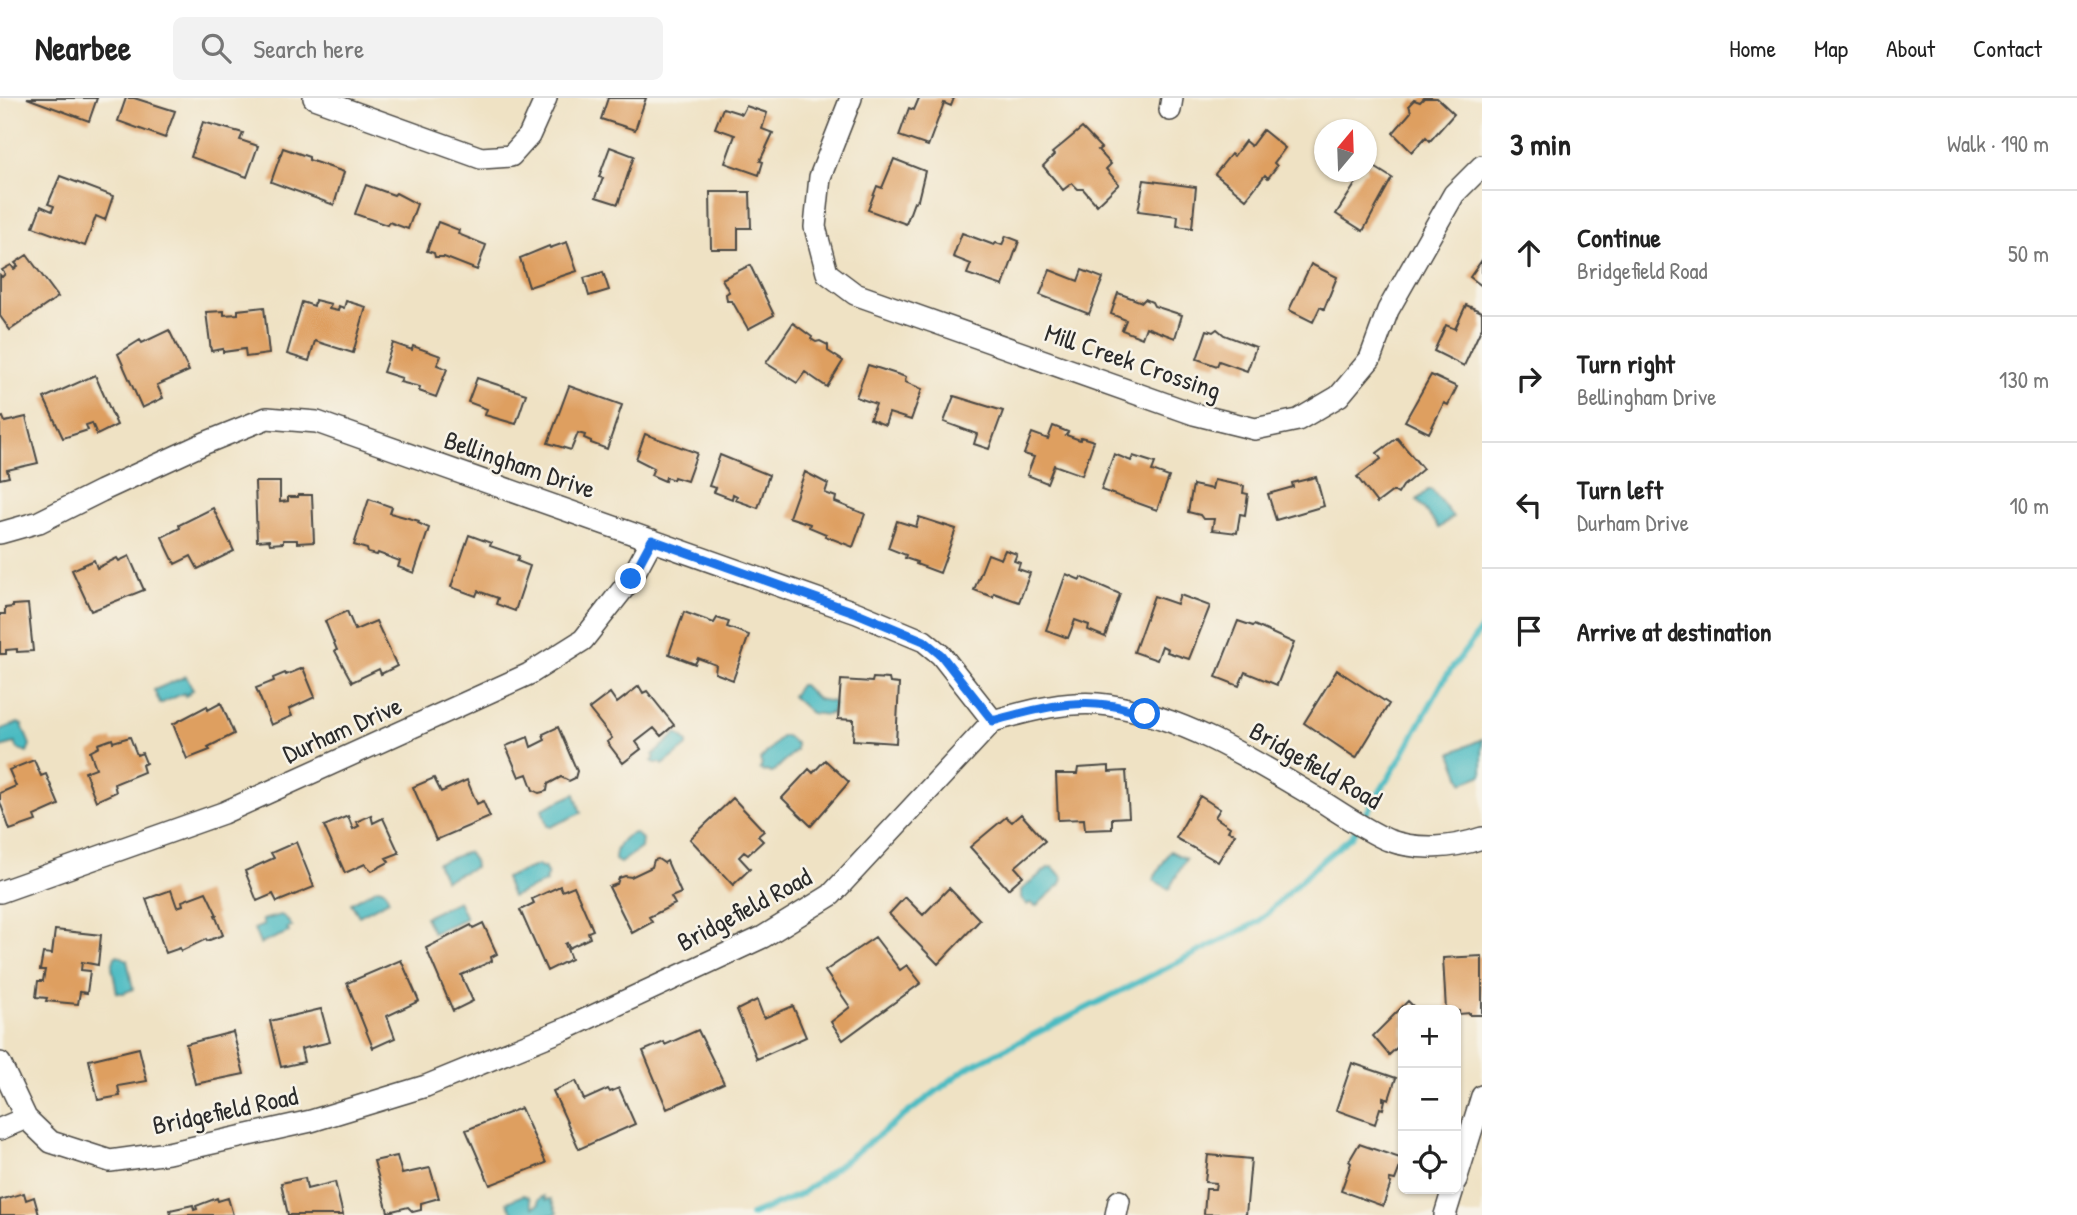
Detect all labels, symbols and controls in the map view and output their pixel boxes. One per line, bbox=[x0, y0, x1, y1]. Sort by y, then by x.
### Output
search box bbox=[173, 17, 663, 80]
text: Nearbee bbox=[35, 26, 131, 70]
icon: search bbox=[197, 29, 235, 67]
text: Search here bbox=[253, 31, 364, 66]
text: Home bbox=[1729, 32, 1776, 64]
text: Map bbox=[1814, 32, 1848, 64]
text: About bbox=[1886, 32, 1935, 64]
text: Contact bbox=[1973, 32, 2042, 64]
north arrow bbox=[1314, 119, 1377, 182]
text: 3 min bbox=[1510, 124, 1571, 164]
text: Walk · 190 m bbox=[1947, 128, 2049, 159]
text: Continue bbox=[1577, 220, 1661, 255]
icon: ahead bbox=[1510, 234, 1548, 272]
text: 50 m bbox=[2008, 238, 2049, 269]
text: Bridgefield Road bbox=[1577, 255, 1707, 286]
street label: Mill Creek Crossing bbox=[1040, 314, 1226, 408]
text: Turn right bbox=[1577, 346, 1675, 381]
icon: right bbox=[1510, 360, 1548, 398]
text: 130 m bbox=[1999, 364, 2049, 395]
text: Bellingham Drive bbox=[1577, 381, 1716, 412]
street label: Bellingham Drive bbox=[440, 422, 600, 506]
text: Turn left bbox=[1577, 472, 1663, 507]
icon: left bbox=[1510, 486, 1548, 524]
text: 10 m bbox=[2009, 490, 2049, 521]
text: Durham Drive bbox=[1577, 507, 1689, 538]
route end bbox=[615, 563, 646, 594]
icon: arrive bbox=[1510, 612, 1548, 650]
text: Arrive at destination bbox=[1577, 614, 1772, 649]
street label: Durham Drive bbox=[277, 687, 407, 771]
route start bbox=[1129, 698, 1160, 729]
street label: Bridgefield Road bbox=[1243, 713, 1389, 817]
street label: Bridgefield Road bbox=[671, 859, 817, 959]
map controls bbox=[1398, 1005, 1461, 1194]
button: + bbox=[1398, 1005, 1461, 1068]
button: − bbox=[1398, 1068, 1461, 1131]
street label: Bridgefield Road bbox=[149, 1078, 301, 1142]
button: locate bbox=[1398, 1131, 1461, 1194]

